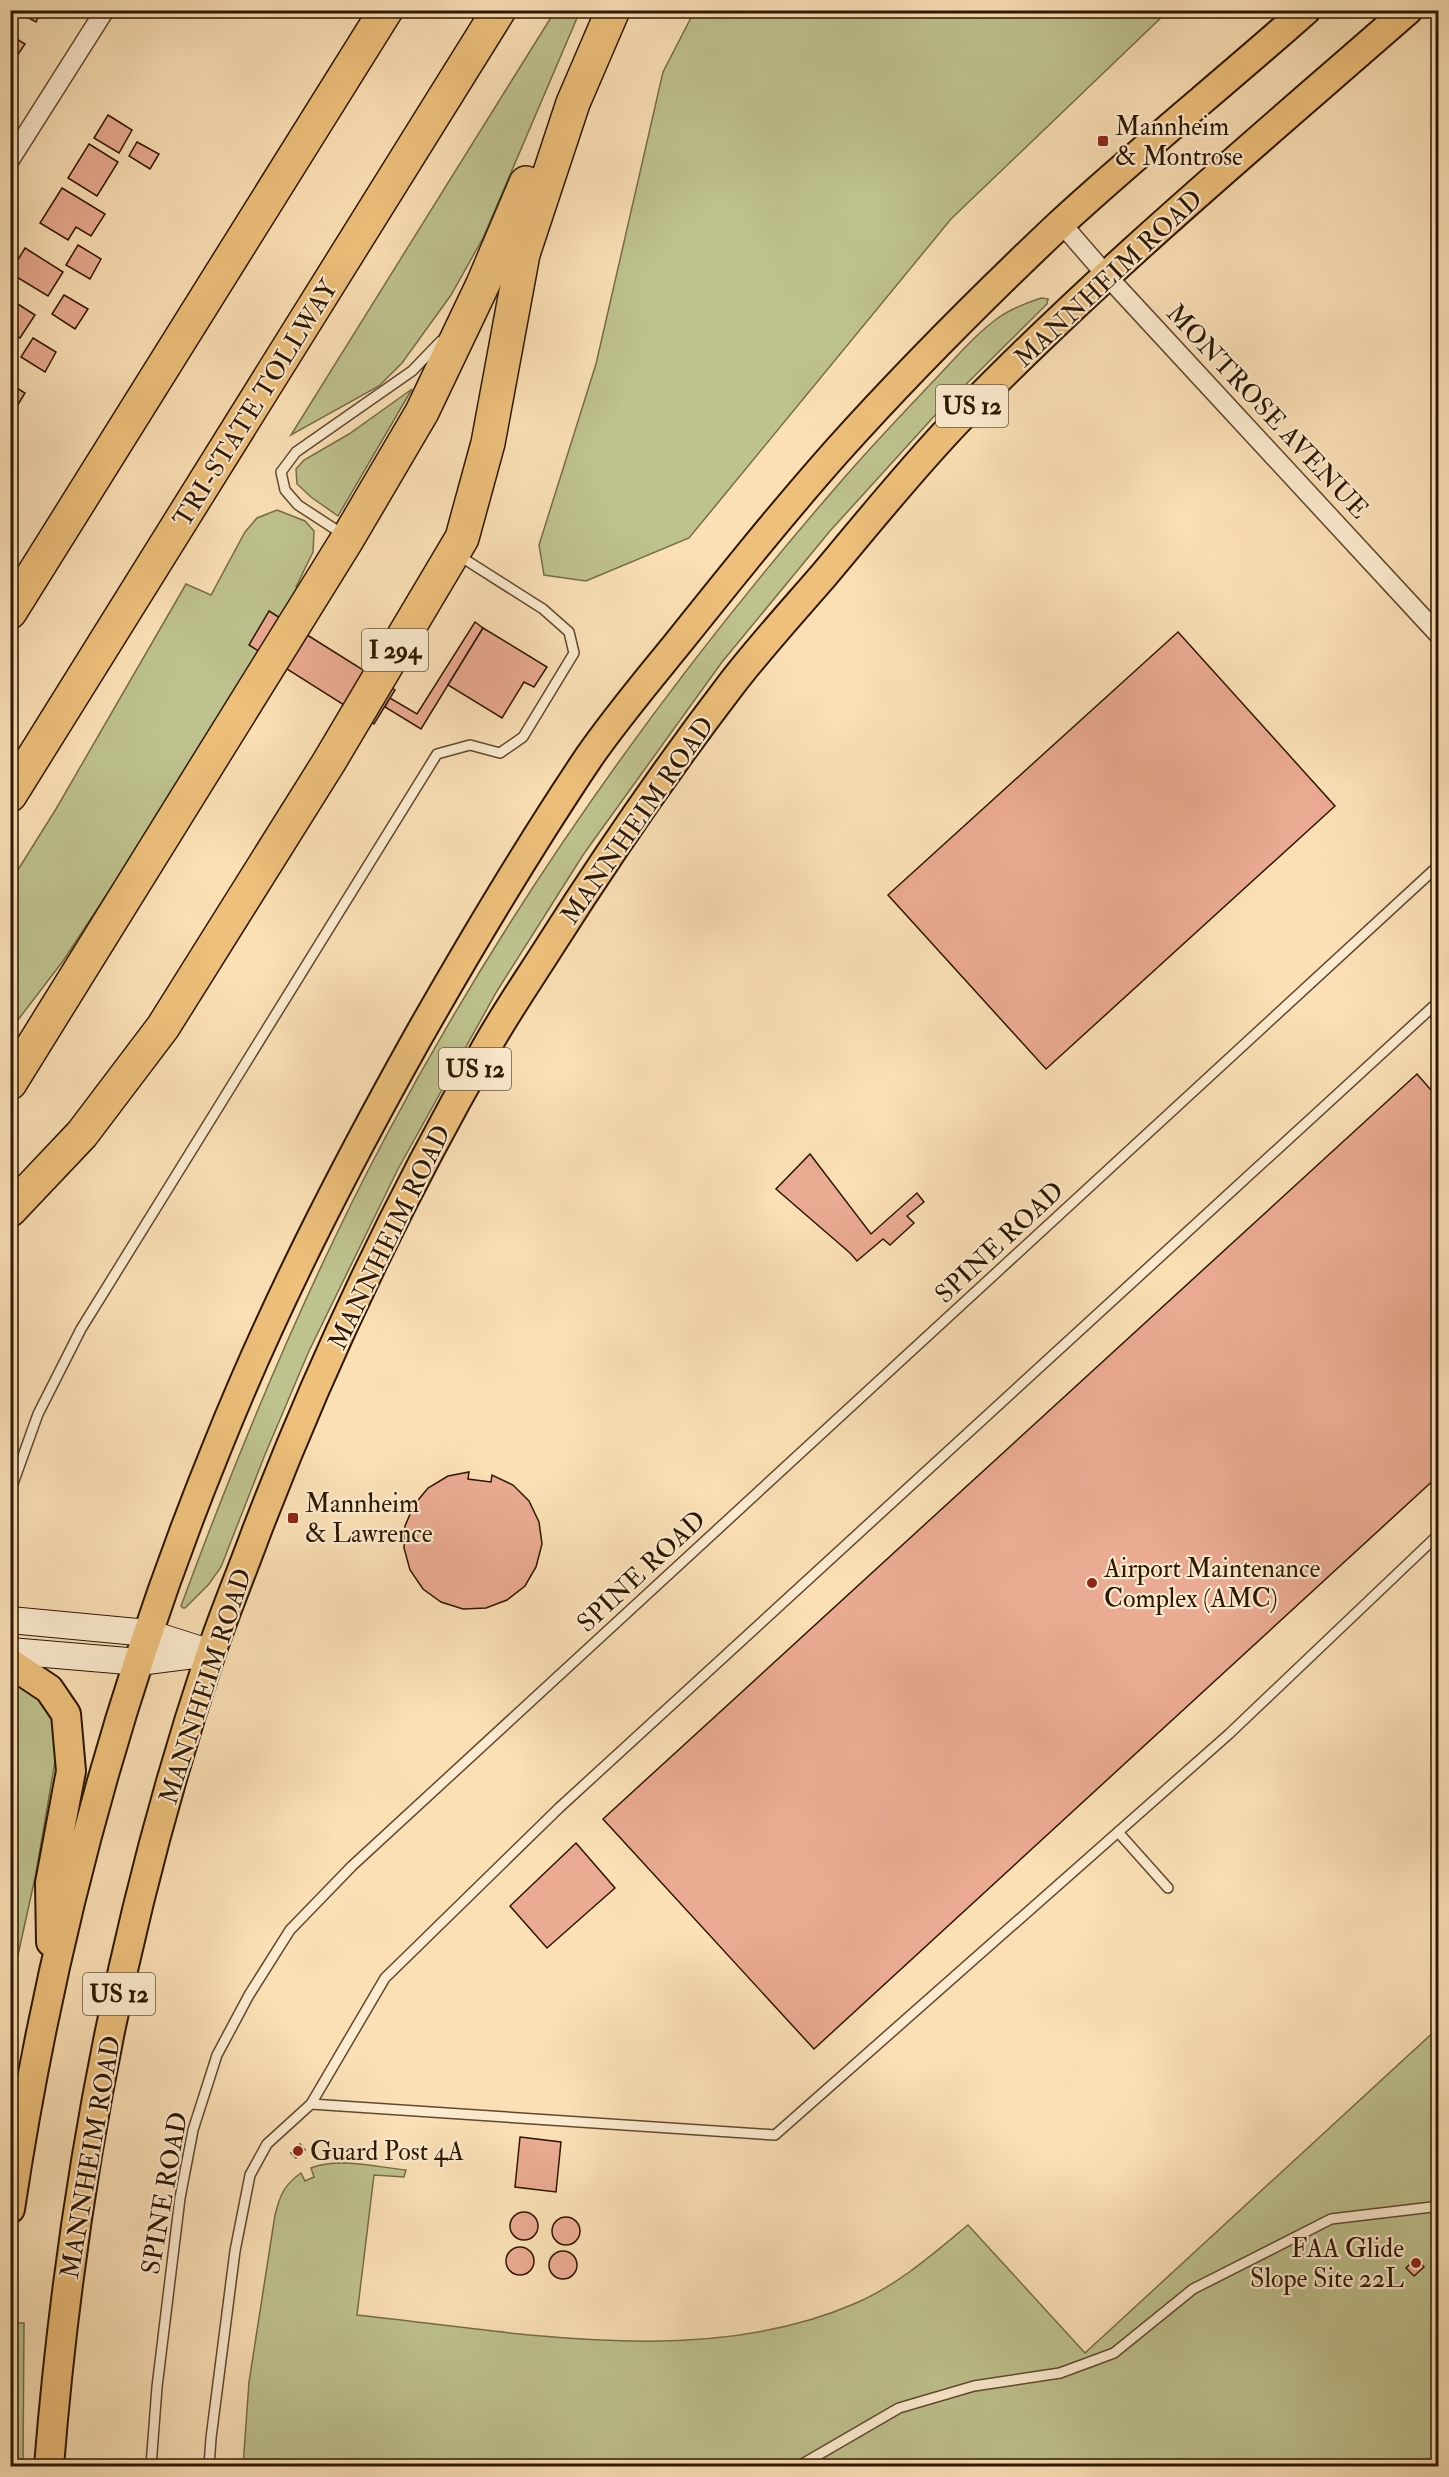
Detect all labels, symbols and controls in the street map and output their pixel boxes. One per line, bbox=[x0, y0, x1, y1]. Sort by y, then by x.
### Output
place label: Mannheim & Montrose bbox=[1115, 111, 1243, 173]
marker: Mannheim & Montrose bbox=[1096, 134, 1110, 148]
street label: MANNHEIM ROAD bbox=[1008, 183, 1210, 374]
street label: TRI-STATE TOLLWAY bbox=[167, 273, 346, 533]
street label: MONTROSE AVENUE bbox=[1159, 298, 1375, 526]
road number: US 12 bbox=[936, 385, 1008, 427]
road number: I 294 bbox=[362, 629, 428, 671]
street label: MANNHEIM ROAD bbox=[554, 711, 721, 931]
road number: US 12 bbox=[439, 1048, 511, 1090]
street label: MANNHEIM ROAD bbox=[322, 1120, 458, 1355]
street label: SPINE ROAD bbox=[929, 1175, 1071, 1310]
place label: Mannheim & Lawrence bbox=[305, 1488, 433, 1550]
street label: SPINE ROAD bbox=[571, 1504, 713, 1639]
marker: Mannheim & Lawrence bbox=[286, 1511, 300, 1525]
place label: Airport Maintenance Complex (AMC) bbox=[1103, 1553, 1320, 1616]
street label: MANNHEIM ROAD bbox=[153, 1564, 259, 1808]
marker: Airport Maintenance Complex (AMC) bbox=[1085, 1576, 1099, 1590]
road number: US 12 bbox=[83, 1973, 155, 2015]
street label: MANNHEIM ROAD bbox=[54, 2033, 128, 2281]
street label: SPINE ROAD bbox=[135, 2110, 195, 2277]
place label: Guard Post 4A bbox=[310, 2136, 465, 2168]
marker: Guard Post 4A bbox=[291, 2144, 305, 2158]
place label: FAA Glide Slope Site 22L bbox=[1250, 2233, 1404, 2296]
marker: FAA Glide Slope Site 22L bbox=[1409, 2256, 1423, 2270]

